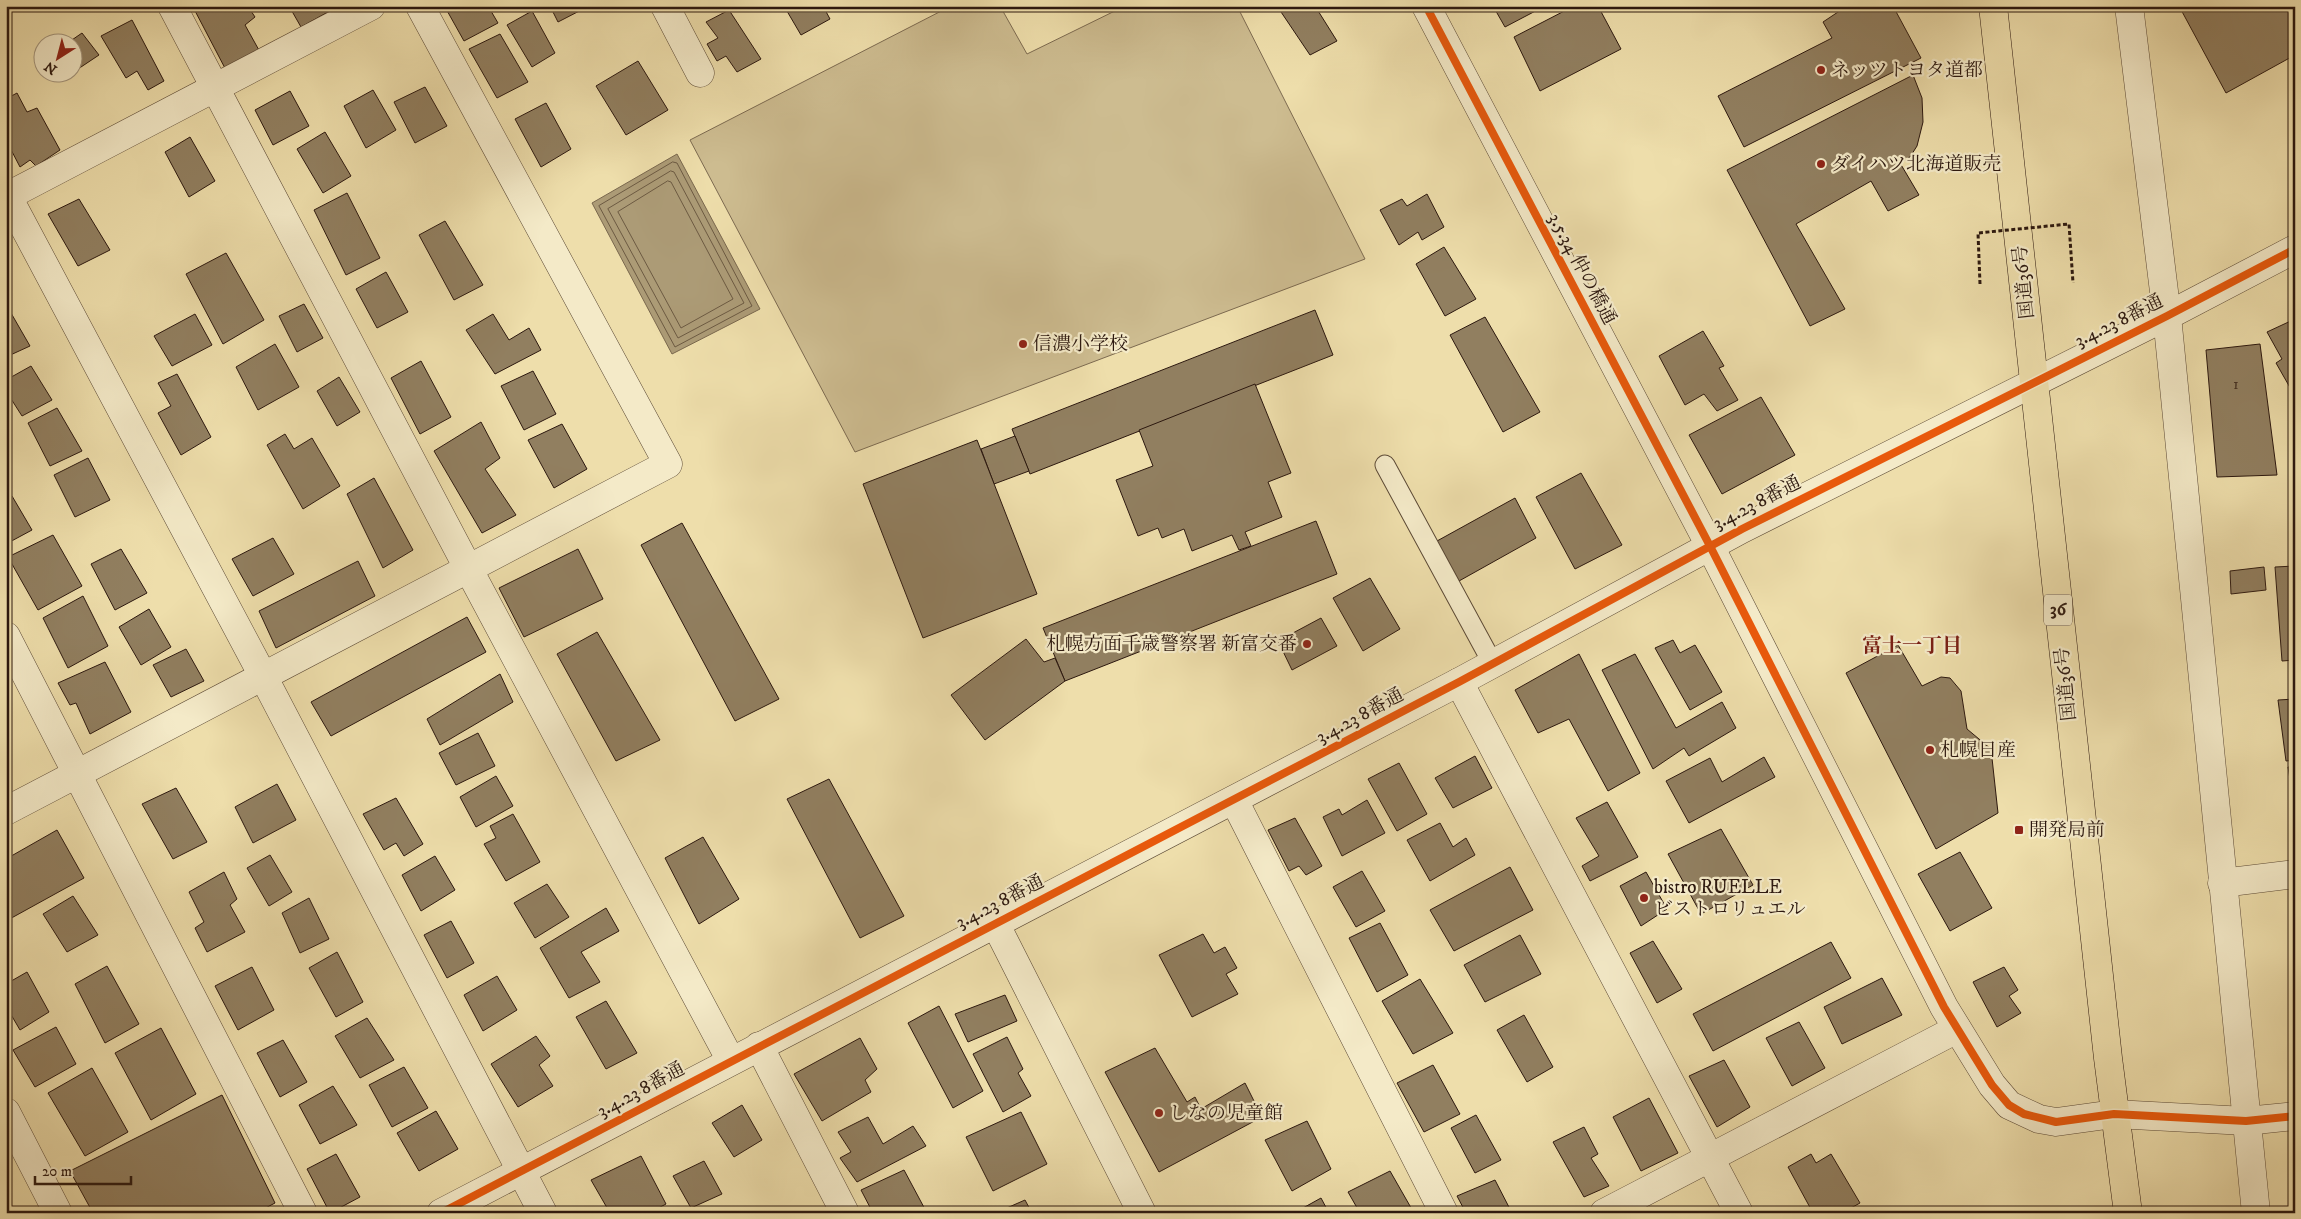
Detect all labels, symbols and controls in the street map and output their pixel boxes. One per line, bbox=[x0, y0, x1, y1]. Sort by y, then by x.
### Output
north arrow bbox=[32, 32, 82, 82]
text: N bbox=[41, 57, 61, 78]
place label: ネッツトヨタ道都 bbox=[1831, 59, 1983, 82]
marker: ネッツトヨタ道都 bbox=[1815, 64, 1827, 76]
place label: ダイハツ北海道販売 bbox=[1831, 153, 2001, 176]
marker: ダイハツ北海道販売 bbox=[1815, 158, 1827, 170]
street label: 3.5.34 仲の橋通 bbox=[1543, 209, 1621, 329]
street label: 国道36号 bbox=[2009, 244, 2039, 320]
street label: 3.4.23 8番通 bbox=[2071, 290, 2167, 352]
place label: 信濃小学校 bbox=[1033, 333, 1128, 356]
marker: 信濃小学校 bbox=[1017, 338, 1029, 350]
house number: 1 bbox=[2233, 374, 2239, 394]
street label: 3.4.23 8番通 bbox=[1709, 471, 1805, 535]
road number: 36 bbox=[2044, 594, 2072, 626]
place label: 札幌方面千歳警察署 新富交番 bbox=[1046, 633, 1297, 656]
district label: 富士一丁目 bbox=[1862, 634, 1962, 659]
marker: 札幌方面千歳警察署 新富交番 bbox=[1301, 638, 1313, 650]
street label: 国道36号 bbox=[2051, 646, 2081, 722]
street label: 3.4.23 8番通 bbox=[1312, 683, 1408, 749]
place label: 札幌日産 bbox=[1940, 739, 2016, 762]
marker: 札幌日産 bbox=[1924, 744, 1936, 756]
place label: 開発局前 bbox=[2029, 819, 2105, 842]
marker: 開発局前 bbox=[2013, 824, 2025, 836]
street label: 3.4.23 8番通 bbox=[952, 870, 1048, 934]
place label: bistro RUELLE ビストロリュエル bbox=[1654, 876, 1805, 921]
marker: bistro RUELLE ビストロリュエル bbox=[1638, 892, 1650, 904]
street label: 3.4.23 8番通 bbox=[593, 1057, 689, 1123]
place label: しなの児童館 bbox=[1169, 1102, 1283, 1125]
marker: しなの児童館 bbox=[1153, 1107, 1165, 1119]
scale bar bbox=[35, 1154, 131, 1186]
text: 20 m bbox=[42, 1162, 72, 1181]

